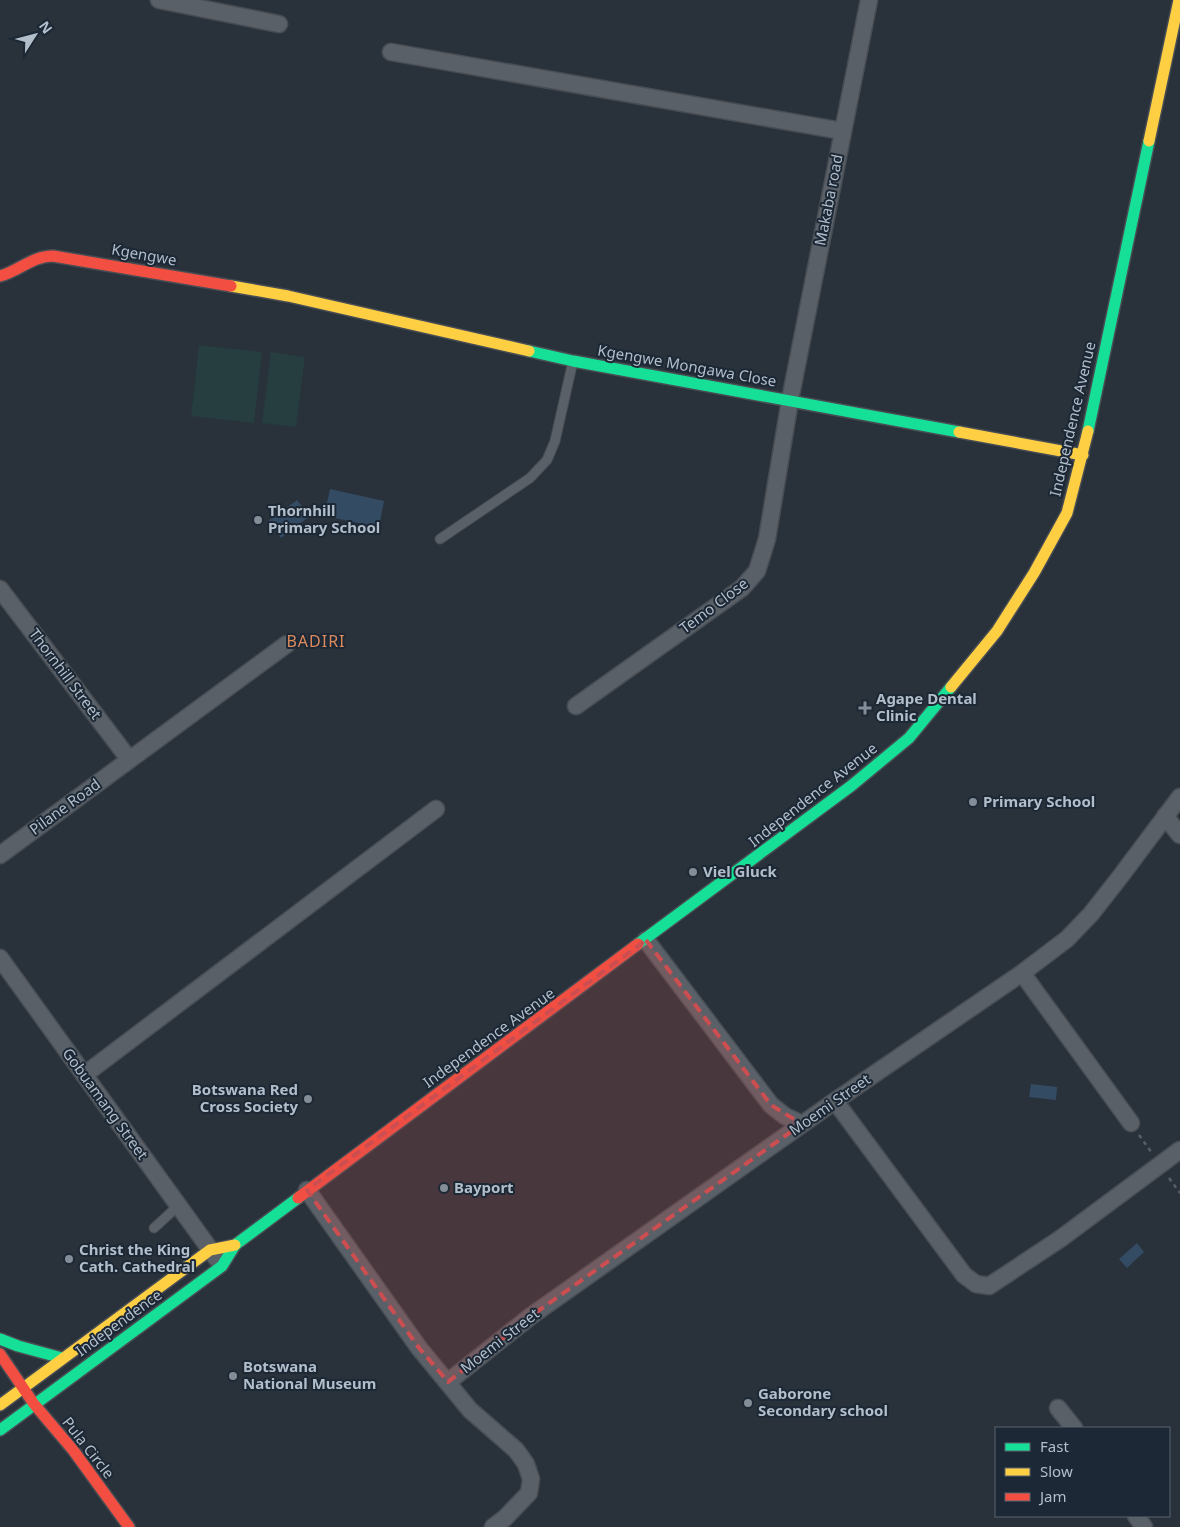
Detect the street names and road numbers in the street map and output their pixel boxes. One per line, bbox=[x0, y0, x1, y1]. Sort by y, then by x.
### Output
street label: Makaba road bbox=[809, 152, 847, 247]
street label: Kgengwe bbox=[110, 238, 178, 270]
street label: Kgengwe Mongawa Close bbox=[596, 339, 778, 391]
street label: Independence Avenue bbox=[1044, 339, 1100, 498]
street label: Temo Close bbox=[675, 573, 752, 638]
street label: Thornhill Street bbox=[25, 624, 107, 723]
street label: Independence Avenue bbox=[744, 738, 881, 851]
street label: Pilane Road bbox=[25, 774, 104, 839]
street label: Independence Avenue bbox=[419, 983, 558, 1092]
street label: Gobuamang Street bbox=[58, 1043, 154, 1164]
street label: Moemi Street bbox=[785, 1068, 874, 1140]
street label: Independence bbox=[71, 1284, 165, 1360]
street label: Moemi Street bbox=[456, 1303, 543, 1377]
street label: Pula Circle bbox=[58, 1412, 119, 1482]

